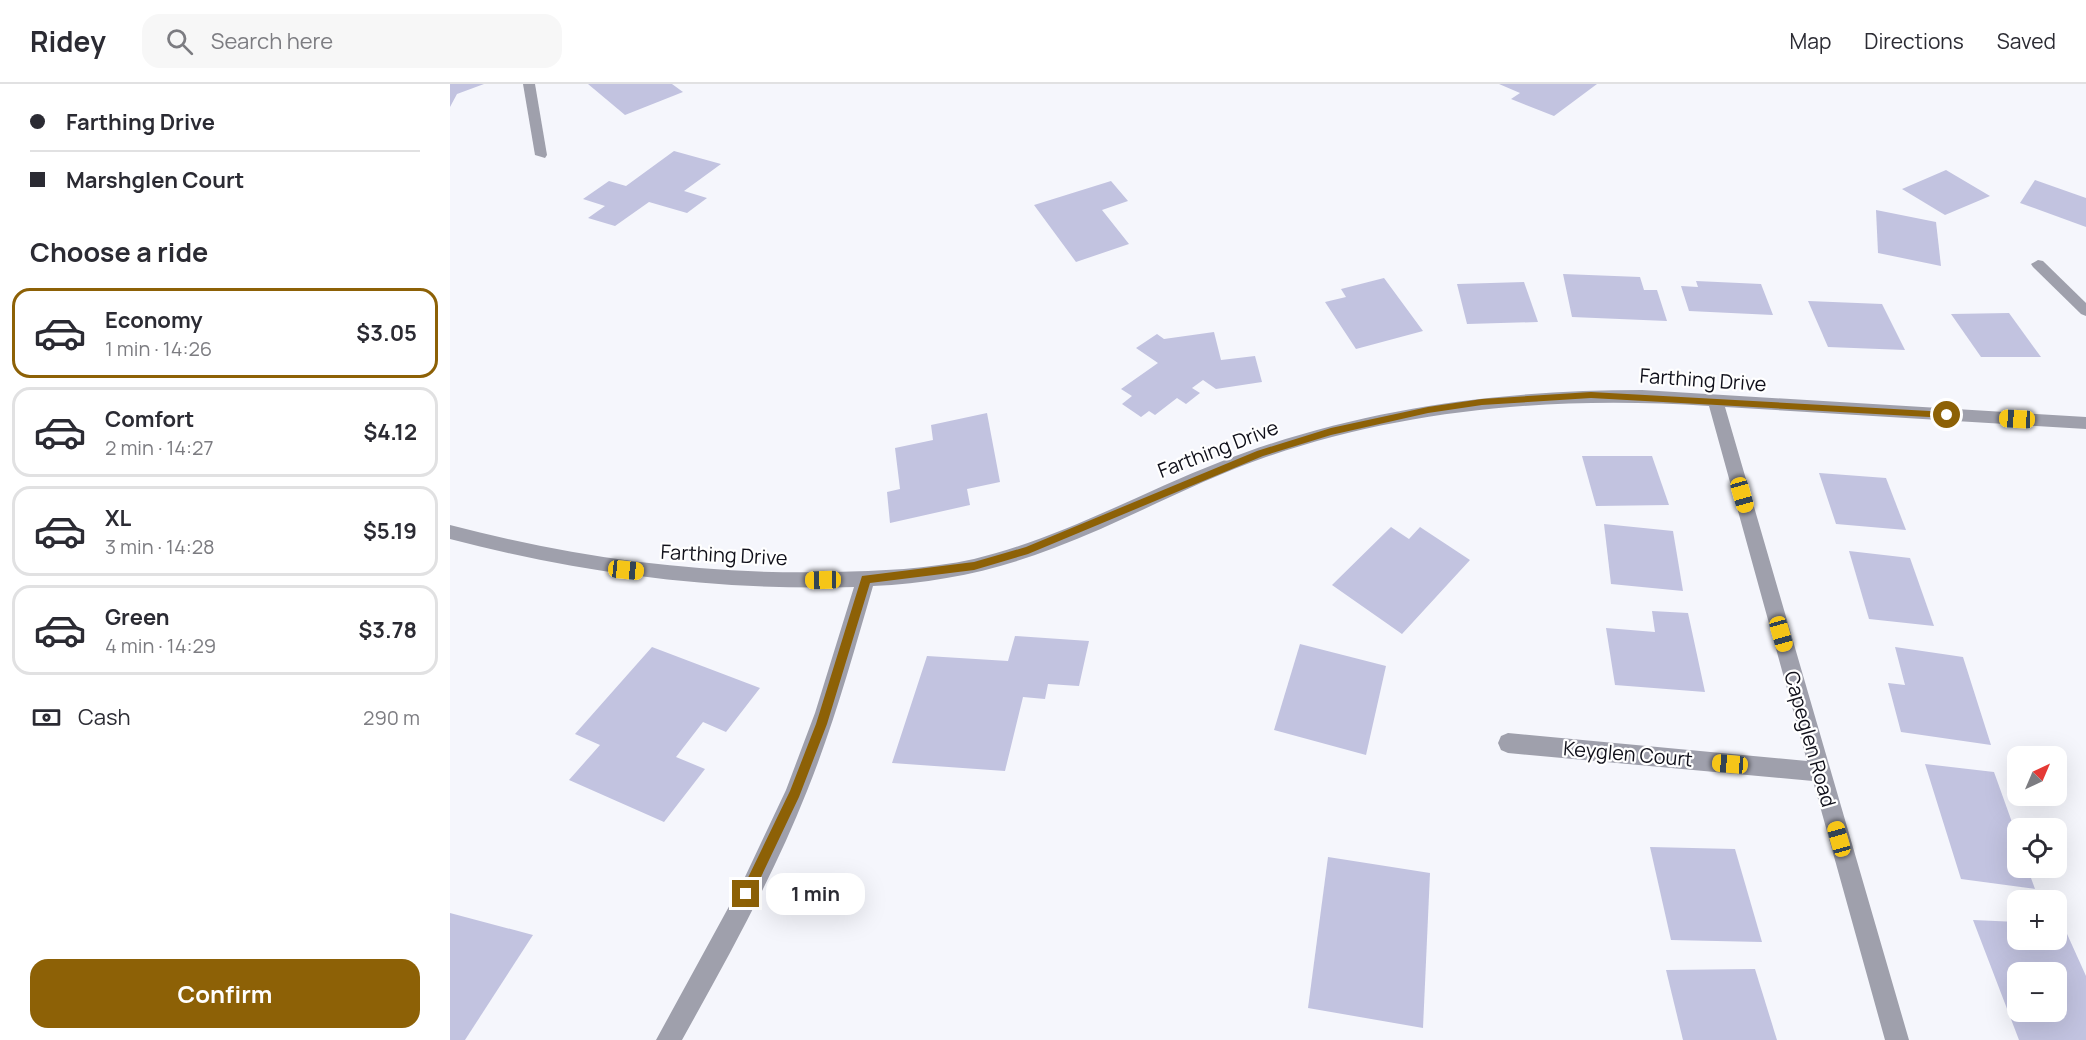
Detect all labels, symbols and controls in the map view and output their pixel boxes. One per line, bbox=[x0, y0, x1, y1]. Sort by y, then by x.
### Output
search box bbox=[142, 14, 562, 68]
text: Ridey bbox=[30, 22, 106, 60]
icon: search bbox=[163, 25, 196, 58]
text: Search here bbox=[211, 26, 333, 56]
text: Map bbox=[1790, 27, 1831, 55]
text: Directions bbox=[1864, 27, 1964, 55]
text: Saved bbox=[1997, 27, 2056, 55]
text: Farthing Drive bbox=[66, 107, 215, 137]
text: Marshglen Court bbox=[66, 165, 244, 195]
text: Choose a ride bbox=[30, 233, 208, 270]
text: Economy bbox=[105, 305, 203, 335]
icon: car bbox=[33, 306, 87, 360]
text: $3.05 bbox=[356, 318, 417, 348]
text: 1 min · 14:26 bbox=[105, 335, 212, 362]
street label: Farthing Drive bbox=[1639, 362, 1767, 397]
route start bbox=[1933, 401, 1960, 428]
text: Comfort bbox=[105, 404, 194, 434]
icon: car bbox=[33, 405, 87, 459]
car bbox=[1999, 409, 2035, 429]
street label: Farthing Drive bbox=[1154, 413, 1282, 484]
text: $4.12 bbox=[363, 417, 417, 447]
text: 2 min · 14:27 bbox=[105, 434, 213, 461]
car bbox=[1728, 475, 1756, 515]
text: XL bbox=[105, 503, 131, 533]
icon: car bbox=[33, 504, 87, 558]
text: $5.19 bbox=[363, 516, 417, 546]
text: 3 min · 14:28 bbox=[105, 533, 215, 560]
street label: Farthing Drive bbox=[660, 538, 788, 571]
car bbox=[607, 559, 645, 581]
car bbox=[805, 571, 841, 589]
text: Green bbox=[105, 602, 170, 632]
icon: car bbox=[33, 603, 87, 657]
car bbox=[1767, 614, 1795, 654]
text: $3.78 bbox=[359, 615, 417, 645]
text: 4 min · 14:29 bbox=[105, 632, 216, 659]
street label: Capeglen Road bbox=[1778, 668, 1843, 810]
icon: cash bbox=[30, 701, 63, 734]
text: Cash bbox=[78, 702, 131, 732]
text: 290 m bbox=[363, 704, 420, 731]
street label: Keyglen Court bbox=[1562, 734, 1694, 773]
north arrow bbox=[2007, 746, 2067, 806]
map controls bbox=[2007, 746, 2067, 1022]
car bbox=[1711, 753, 1749, 775]
button: locate bbox=[2007, 818, 2067, 878]
car bbox=[1825, 819, 1853, 859]
callout: 1 min bbox=[767, 873, 866, 915]
route end bbox=[732, 880, 759, 907]
text: 1 min bbox=[791, 880, 840, 907]
button: + bbox=[2007, 890, 2067, 950]
button: Confirm bbox=[30, 959, 420, 1028]
button: − bbox=[2007, 962, 2067, 1022]

